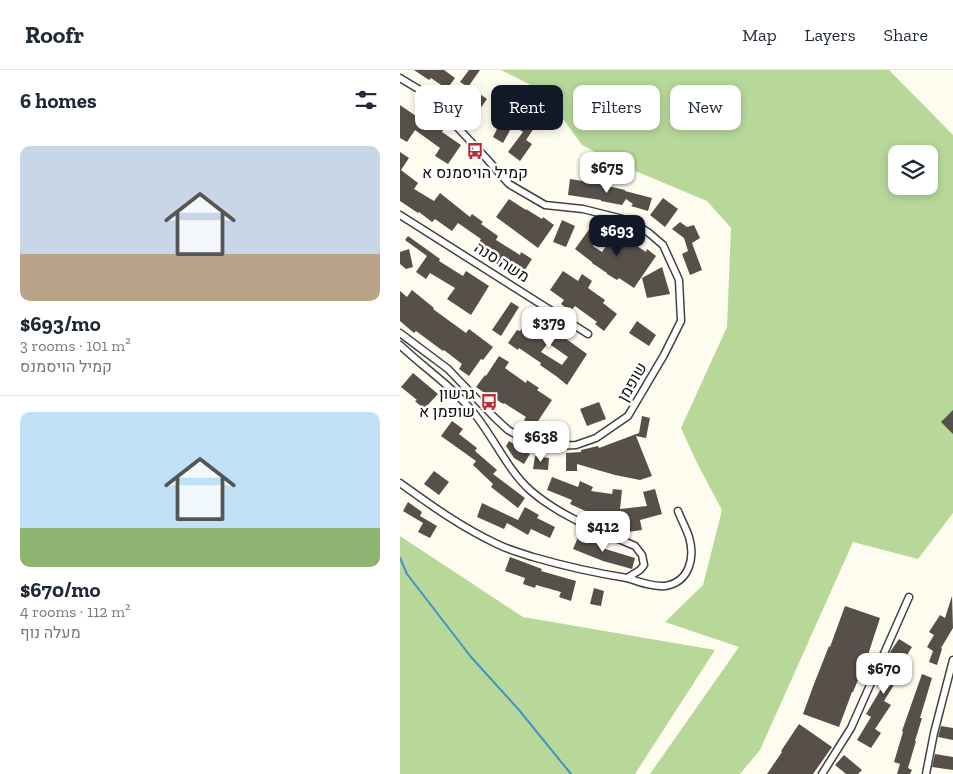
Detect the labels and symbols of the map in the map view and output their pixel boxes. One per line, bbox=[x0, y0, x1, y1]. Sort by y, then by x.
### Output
bus stop icon: קמיל הויסמנס א bbox=[465, 141, 485, 161]
pin: $675 bbox=[577, 152, 637, 194]
place label: קמיל הויסמנס א bbox=[422, 163, 528, 182]
pin: $693 bbox=[587, 214, 647, 257]
street label: משה סנה bbox=[471, 238, 533, 286]
pin: $379 bbox=[519, 306, 579, 349]
street label: שופמן bbox=[613, 359, 651, 405]
place label: גרשון שופמן א bbox=[419, 384, 475, 421]
bus stop icon: גרשון שופמן א bbox=[479, 392, 499, 412]
pin: $638 bbox=[511, 420, 571, 463]
pin: $412 bbox=[573, 510, 633, 553]
pin: $670 bbox=[854, 652, 914, 695]

